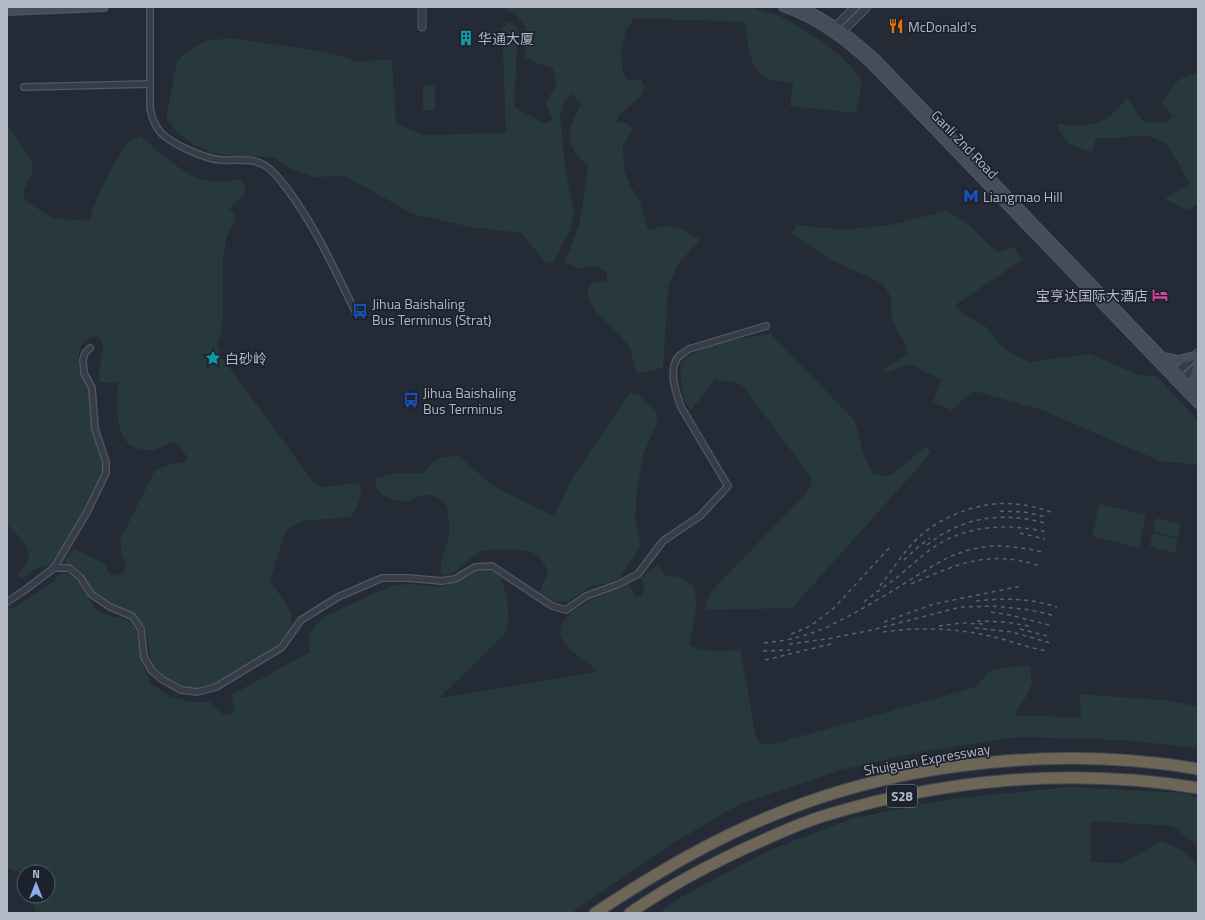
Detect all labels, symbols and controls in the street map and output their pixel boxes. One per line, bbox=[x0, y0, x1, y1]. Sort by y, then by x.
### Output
place label: McDonald's bbox=[908, 16, 977, 37]
restaurant icon: McDonald's bbox=[887, 17, 905, 35]
place label: 华通大厦 bbox=[478, 28, 534, 49]
building icon: 华通大厦 bbox=[457, 29, 475, 47]
street label: Ganli 2nd Road bbox=[927, 105, 1003, 183]
place label: Liangmao Hill bbox=[983, 186, 1063, 207]
metro station icon: Liangmao Hill bbox=[962, 187, 980, 205]
place label: 宝亨达国际大酒店 bbox=[1036, 285, 1148, 306]
hotel icon: 宝亨达国际大酒店 bbox=[1151, 286, 1169, 304]
place label: Jihua Baishaling Bus Terminus (Strat) bbox=[372, 293, 492, 330]
bus stop icon: Jihua Baishaling Bus Terminus (Strat) bbox=[351, 302, 369, 320]
place label: 白砂岭 bbox=[225, 348, 267, 369]
place icon: 白砂岭 bbox=[204, 349, 222, 367]
place label: Jihua Baishaling Bus Terminus bbox=[423, 382, 516, 419]
bus stop icon: Jihua Baishaling Bus Terminus bbox=[402, 391, 420, 409]
street label: Shuiguan Expressway bbox=[862, 737, 992, 780]
road number: S28 bbox=[887, 785, 917, 807]
north arrow bbox=[16, 864, 56, 904]
text: N bbox=[32, 866, 40, 882]

